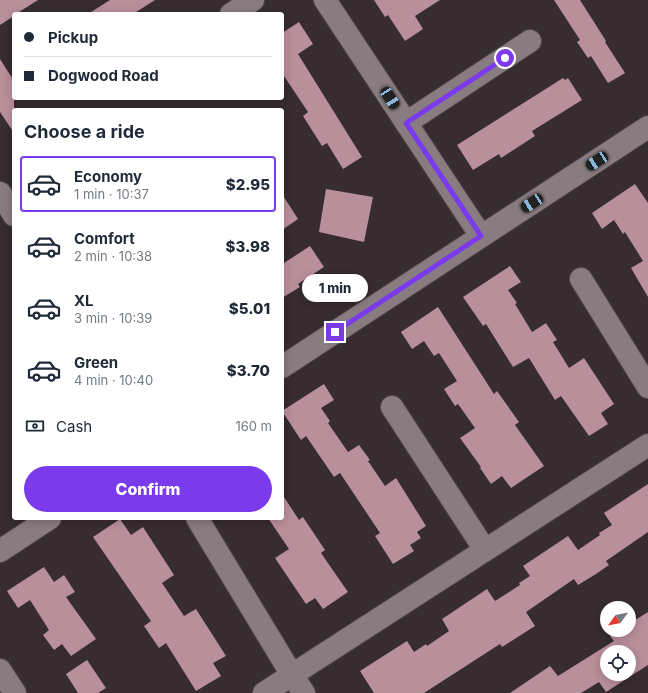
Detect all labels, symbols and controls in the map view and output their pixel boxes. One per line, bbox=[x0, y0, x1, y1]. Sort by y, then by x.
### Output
text: Pickup bbox=[48, 28, 98, 47]
route start bbox=[496, 49, 514, 67]
text: Dogwood Road bbox=[48, 66, 159, 85]
car bbox=[378, 85, 402, 111]
text: Choose a ride bbox=[24, 121, 145, 142]
car bbox=[584, 149, 610, 173]
icon: car bbox=[26, 166, 62, 202]
text: Economy bbox=[74, 167, 142, 186]
text: $2.95 bbox=[226, 175, 270, 194]
text: 1 min · 10:37 bbox=[74, 186, 149, 202]
car bbox=[519, 191, 545, 215]
icon: car bbox=[26, 228, 62, 264]
text: Comfort bbox=[74, 229, 135, 248]
text: $3.98 bbox=[226, 237, 270, 256]
text: 2 min · 10:38 bbox=[74, 248, 152, 264]
callout: 1 min bbox=[302, 274, 368, 302]
text: 1 min bbox=[319, 280, 351, 296]
icon: car bbox=[26, 290, 62, 326]
text: XL bbox=[74, 291, 94, 310]
text: $5.01 bbox=[229, 299, 270, 318]
text: 3 min · 10:39 bbox=[74, 310, 152, 326]
route end bbox=[326, 323, 344, 341]
icon: car bbox=[26, 352, 62, 388]
text: Green bbox=[74, 353, 118, 372]
text: $3.70 bbox=[227, 361, 270, 380]
text: 4 min · 10:40 bbox=[74, 372, 153, 388]
icon: cash bbox=[24, 415, 46, 437]
text: Cash bbox=[56, 417, 92, 436]
text: 160 m bbox=[235, 418, 272, 434]
button: Confirm bbox=[24, 466, 272, 512]
north arrow bbox=[600, 601, 636, 637]
map controls bbox=[600, 601, 636, 681]
button: locate bbox=[600, 645, 636, 681]

